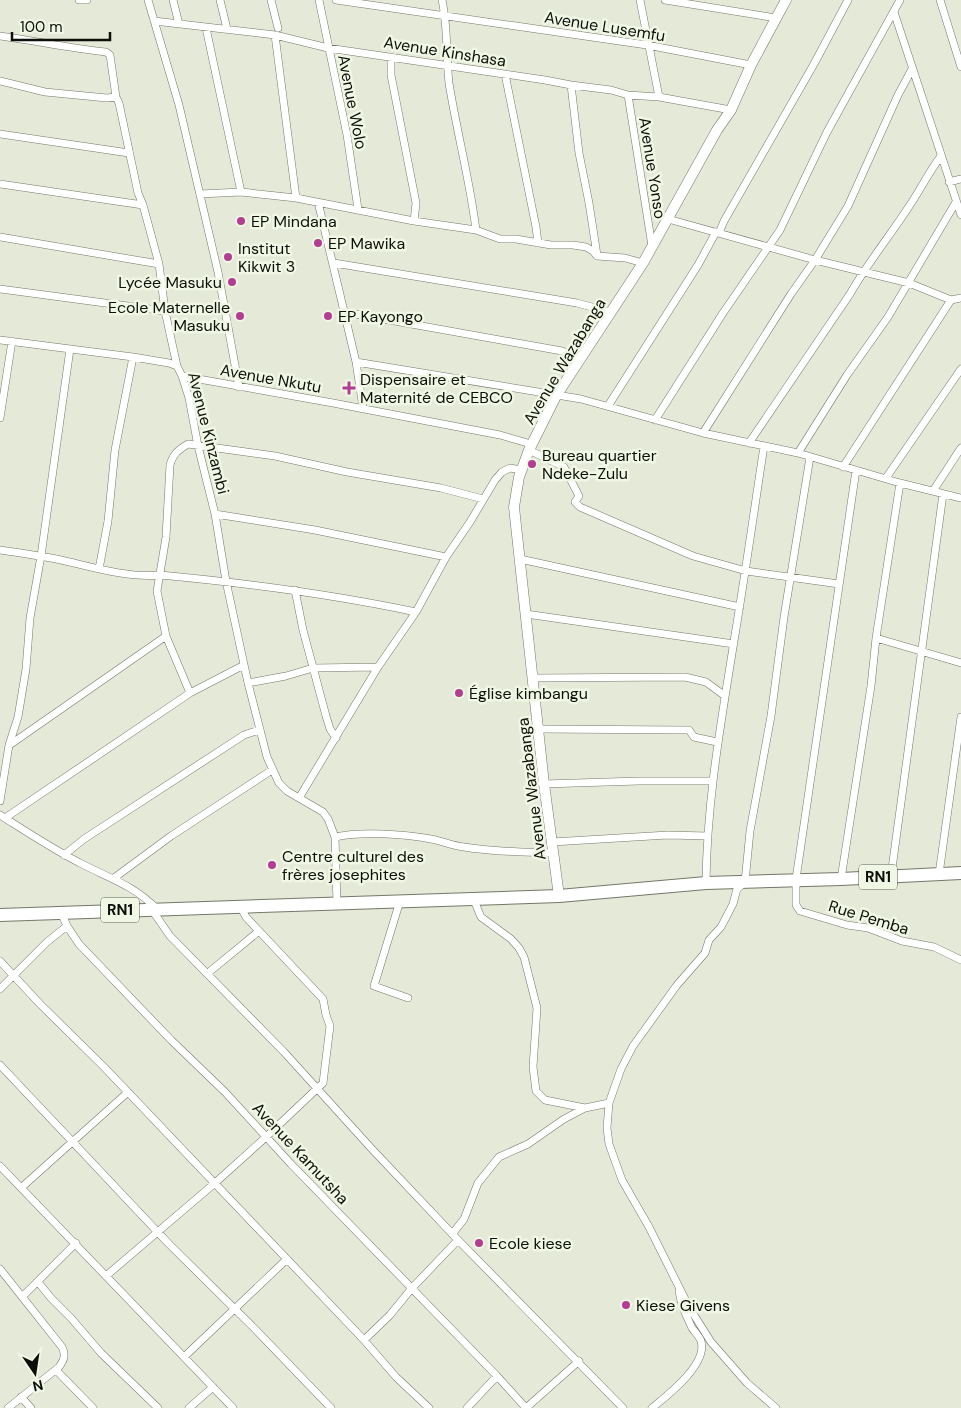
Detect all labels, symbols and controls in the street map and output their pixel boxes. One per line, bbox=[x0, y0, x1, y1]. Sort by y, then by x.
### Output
street label: Avenue Lusemfu bbox=[543, 7, 667, 46]
scale bar bbox=[12, 10, 110, 42]
text: 100 m bbox=[20, 17, 63, 37]
street label: Avenue Kinshasa bbox=[382, 31, 508, 72]
street label: Avenue Wolo bbox=[333, 53, 372, 151]
street label: Avenue Yonso bbox=[634, 116, 671, 220]
place label: EP Mindana bbox=[251, 211, 337, 232]
marker: EP Mindana bbox=[235, 215, 247, 227]
place label: EP Mawika bbox=[328, 233, 405, 254]
marker: EP Mawika bbox=[312, 237, 324, 249]
place label: Institut Kikwit 3 bbox=[238, 238, 295, 277]
marker: Institut Kikwit 3 bbox=[222, 251, 234, 263]
place label: Lycée Masuku bbox=[118, 272, 222, 293]
marker: Lycée Masuku bbox=[226, 276, 238, 288]
street label: Avenue Wazabanga bbox=[518, 294, 610, 428]
place label: Ecole Maternelle Masuku bbox=[108, 297, 230, 336]
place label: EP Kayongo bbox=[338, 306, 423, 327]
marker: Ecole Maternelle Masuku bbox=[234, 310, 246, 322]
marker: EP Kayongo bbox=[322, 310, 334, 322]
street label: Avenue Nkutu bbox=[219, 359, 323, 398]
place label: Dispensaire et Maternité de CEBCO bbox=[360, 369, 513, 408]
street label: Avenue Kinzambi bbox=[183, 370, 234, 496]
marker: Dispensaire et Maternité de CEBCO bbox=[342, 381, 356, 395]
place label: Bureau quartier Ndeke-Zulu bbox=[542, 445, 657, 484]
marker: Bureau quartier Ndeke-Zulu bbox=[526, 458, 538, 470]
place label: Église kimbangu bbox=[469, 683, 588, 704]
marker: Église kimbangu bbox=[453, 687, 465, 699]
street label: Avenue Wazabanga bbox=[512, 716, 551, 861]
place label: Centre culturel des frères josephites bbox=[282, 846, 424, 885]
marker: Centre culturel des frères josephites bbox=[266, 859, 278, 871]
road number: RN1 bbox=[859, 864, 897, 890]
street label: Rue Pemba bbox=[826, 895, 912, 940]
road number: RN1 bbox=[101, 898, 139, 922]
street label: Avenue Kamutsha bbox=[248, 1098, 353, 1209]
place label: Ecole kiese bbox=[489, 1233, 572, 1254]
marker: Ecole kiese bbox=[473, 1237, 485, 1249]
place label: Kiese Givens bbox=[636, 1295, 730, 1316]
marker: Kiese Givens bbox=[620, 1299, 632, 1311]
north arrow bbox=[10, 1348, 60, 1398]
text: N bbox=[31, 1376, 45, 1396]

